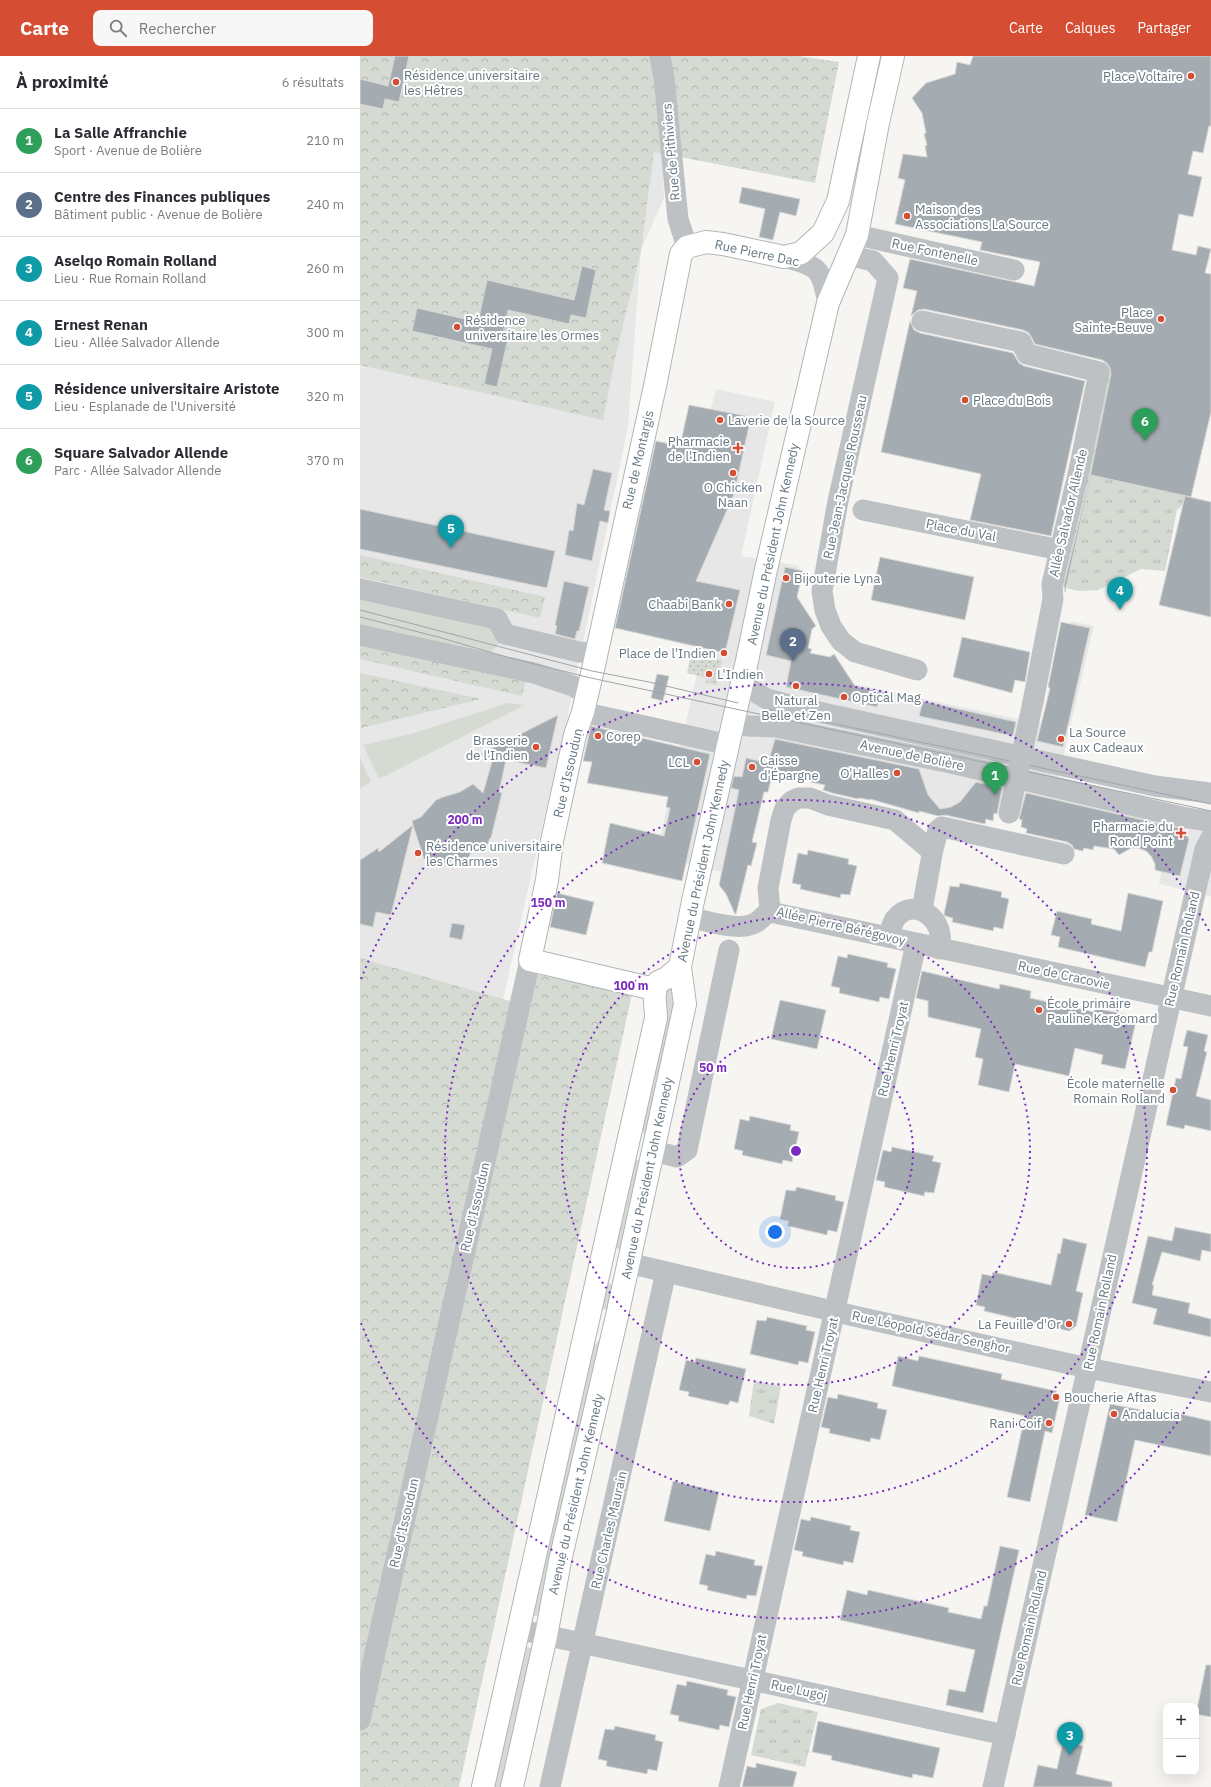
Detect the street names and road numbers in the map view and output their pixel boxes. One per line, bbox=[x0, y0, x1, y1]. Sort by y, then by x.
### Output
street label: Rue de Pithiviers bbox=[658, 103, 684, 201]
street label: Rue Fontenelle bbox=[890, 235, 980, 269]
street label: Rue Pierre Dac bbox=[713, 236, 801, 270]
street label: Rue Jean-Jacques Rousseau bbox=[819, 393, 871, 561]
street label: Rue de Montargis bbox=[618, 409, 658, 511]
street label: Avenue du Président John Kennedy bbox=[743, 441, 803, 647]
street label: Allée Salvador Allende bbox=[1045, 447, 1091, 579]
street label: Place du Val bbox=[925, 515, 998, 545]
street label: Rue d'Issoudun bbox=[549, 727, 587, 819]
street label: Avenue de Bolière bbox=[859, 736, 965, 774]
street label: Avenue du Président John Kennedy bbox=[673, 758, 733, 964]
street label: Rue Romain Rolland bbox=[1160, 890, 1204, 1008]
street label: Allée Pierre Bérégovoy bbox=[775, 903, 908, 949]
street label: Rue de Cracovie bbox=[1016, 957, 1112, 993]
street label: Rue Henri Troyat bbox=[874, 1000, 912, 1098]
street label: Avenue du Président John Kennedy bbox=[617, 1075, 677, 1281]
street label: Rue d'Issoudun bbox=[456, 1161, 494, 1253]
street label: Rue Romain Rolland bbox=[1079, 1253, 1121, 1371]
street label: Rue Léopold Sédar Senghor bbox=[850, 1307, 1012, 1357]
street label: Rue Henri Troyat bbox=[804, 1316, 842, 1414]
street label: Avenue du Président John Kennedy bbox=[545, 1391, 608, 1596]
street label: Rue Charles Maurain bbox=[587, 1469, 631, 1591]
street label: Rue d'Issoudun bbox=[385, 1477, 423, 1569]
street label: Rue Romain Rolland bbox=[1007, 1569, 1051, 1687]
street label: Rue Henri Troyat bbox=[734, 1633, 770, 1731]
street label: Rue Lugoj bbox=[769, 1676, 829, 1704]

